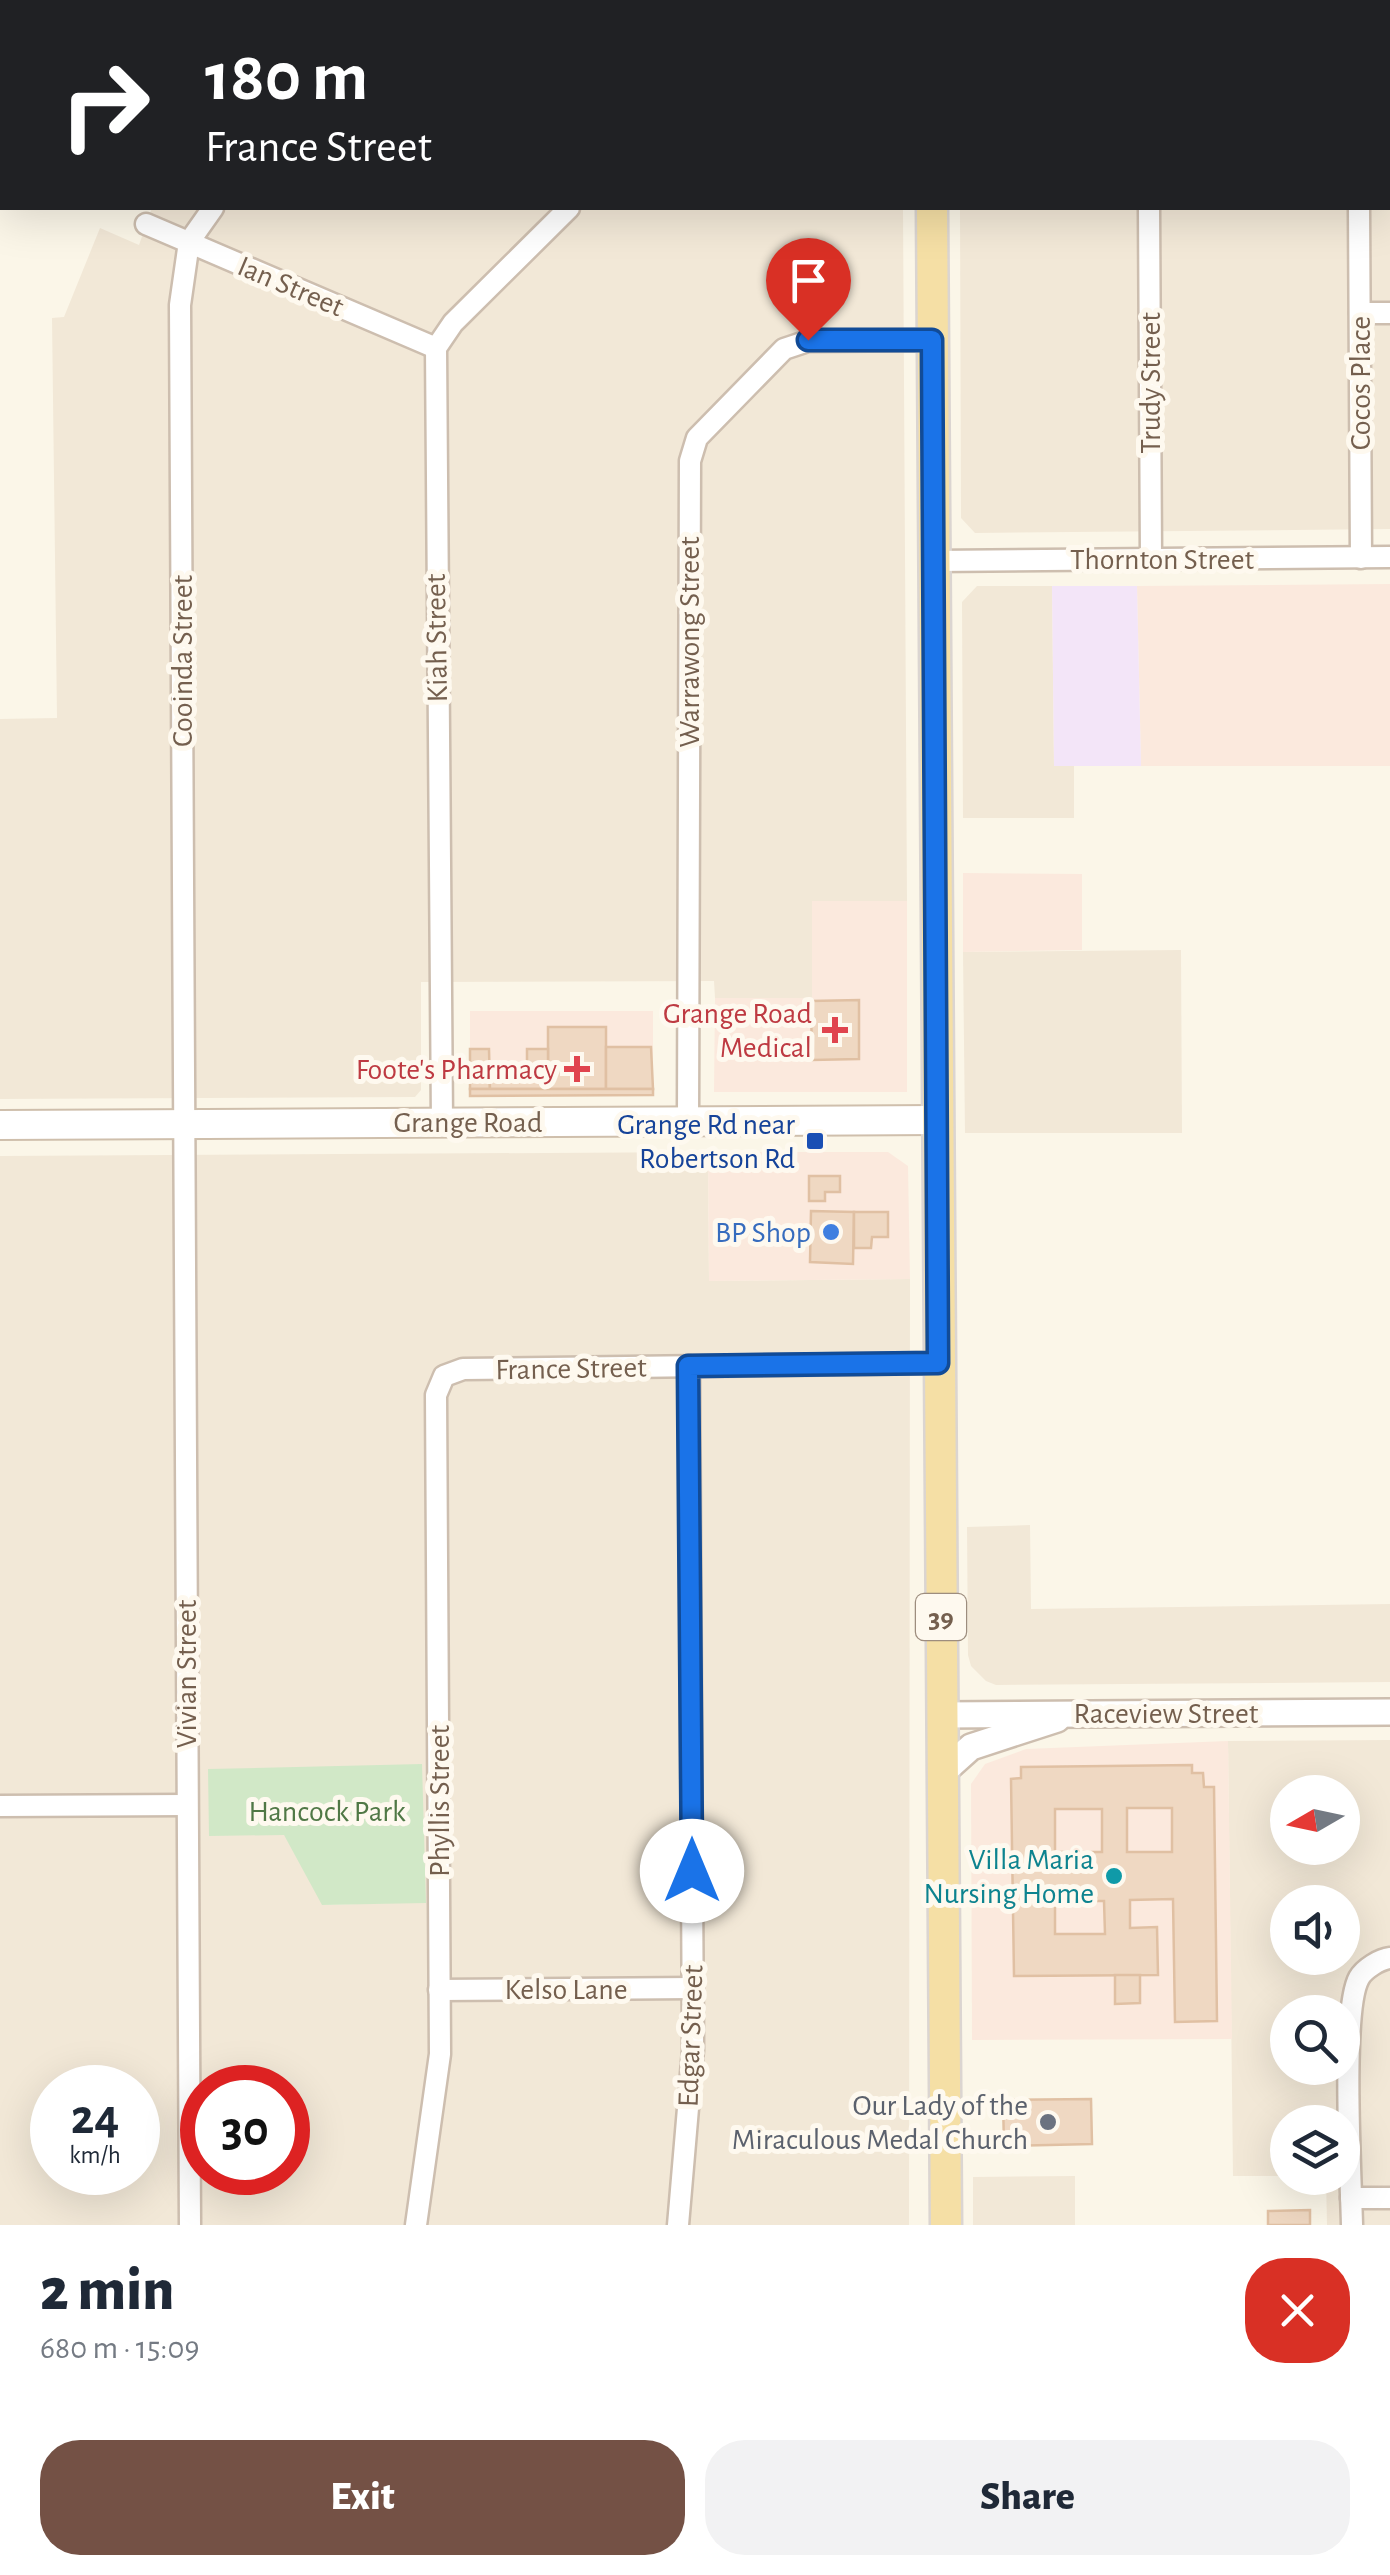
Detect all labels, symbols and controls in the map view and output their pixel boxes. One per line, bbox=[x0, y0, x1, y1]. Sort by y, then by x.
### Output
icon: right bbox=[40, 40, 170, 170]
text: 180 m bbox=[205, 43, 368, 113]
text: France Street bbox=[205, 125, 432, 170]
pin bbox=[766, 238, 851, 341]
street label: Ian Street bbox=[233, 251, 348, 323]
icon: arrive bbox=[781, 253, 836, 308]
street label: Trudy Street bbox=[1136, 312, 1166, 454]
street label: Cocos Place bbox=[1346, 316, 1376, 450]
street label: Warrawong Street bbox=[675, 536, 705, 748]
street label: Thornton Street bbox=[1070, 545, 1255, 575]
street label: Kiah Street bbox=[421, 573, 453, 703]
street label: Cooinda Street bbox=[168, 574, 198, 747]
place label: Grange Road Medical bbox=[663, 999, 812, 1063]
marker: Grange Road Medical bbox=[822, 1017, 848, 1043]
place label: Foote's Pharmacy bbox=[356, 1055, 557, 1085]
marker: Foote's Pharmacy bbox=[566, 1058, 588, 1080]
street label: Grange Road bbox=[394, 1108, 542, 1138]
place label: Grange Rd near Robertson Rd bbox=[617, 1110, 795, 1174]
marker: Grange Rd near Robertson Rd bbox=[804, 1130, 826, 1152]
place label: BP Shop bbox=[715, 1218, 811, 1248]
marker: BP Shop bbox=[820, 1221, 842, 1243]
street label: France Street bbox=[495, 1353, 647, 1385]
road number: 39 bbox=[916, 1594, 966, 1640]
street label: Vivian Street bbox=[172, 1599, 202, 1748]
street label: Raceview Street bbox=[1074, 1699, 1259, 1729]
street label: Phyllis Street bbox=[425, 1724, 455, 1877]
north arrow bbox=[1270, 1775, 1360, 1865]
map controls bbox=[1270, 1775, 1360, 2195]
park label: Hancock Park bbox=[248, 1797, 406, 1827]
position arrow bbox=[640, 1819, 744, 1923]
place label: Villa Maria Nursing Home bbox=[924, 1845, 1094, 1909]
marker: Villa Maria Nursing Home bbox=[1103, 1865, 1125, 1887]
button: sound bbox=[1270, 1885, 1360, 1975]
street label: Edgar Street bbox=[674, 1964, 708, 2108]
street label: Kelso Lane bbox=[504, 1975, 628, 2005]
button: search bbox=[1270, 1995, 1360, 2085]
speed limit sign: 30 bbox=[180, 2065, 310, 2195]
place label: Our Lady of the Miraculous Medal Church bbox=[732, 2091, 1028, 2155]
text: 24 bbox=[71, 2093, 119, 2143]
button: layers bbox=[1270, 2105, 1360, 2195]
marker: Our Lady of the Miraculous Medal Church bbox=[1037, 2111, 1059, 2133]
text: km/h bbox=[69, 2143, 121, 2168]
button: close bbox=[1245, 2258, 1350, 2363]
text: 2 min bbox=[40, 2261, 174, 2321]
text: 680 m · 15:09 bbox=[40, 2332, 200, 2364]
button: Exit bbox=[40, 2440, 685, 2555]
button: Share bbox=[705, 2440, 1350, 2555]

